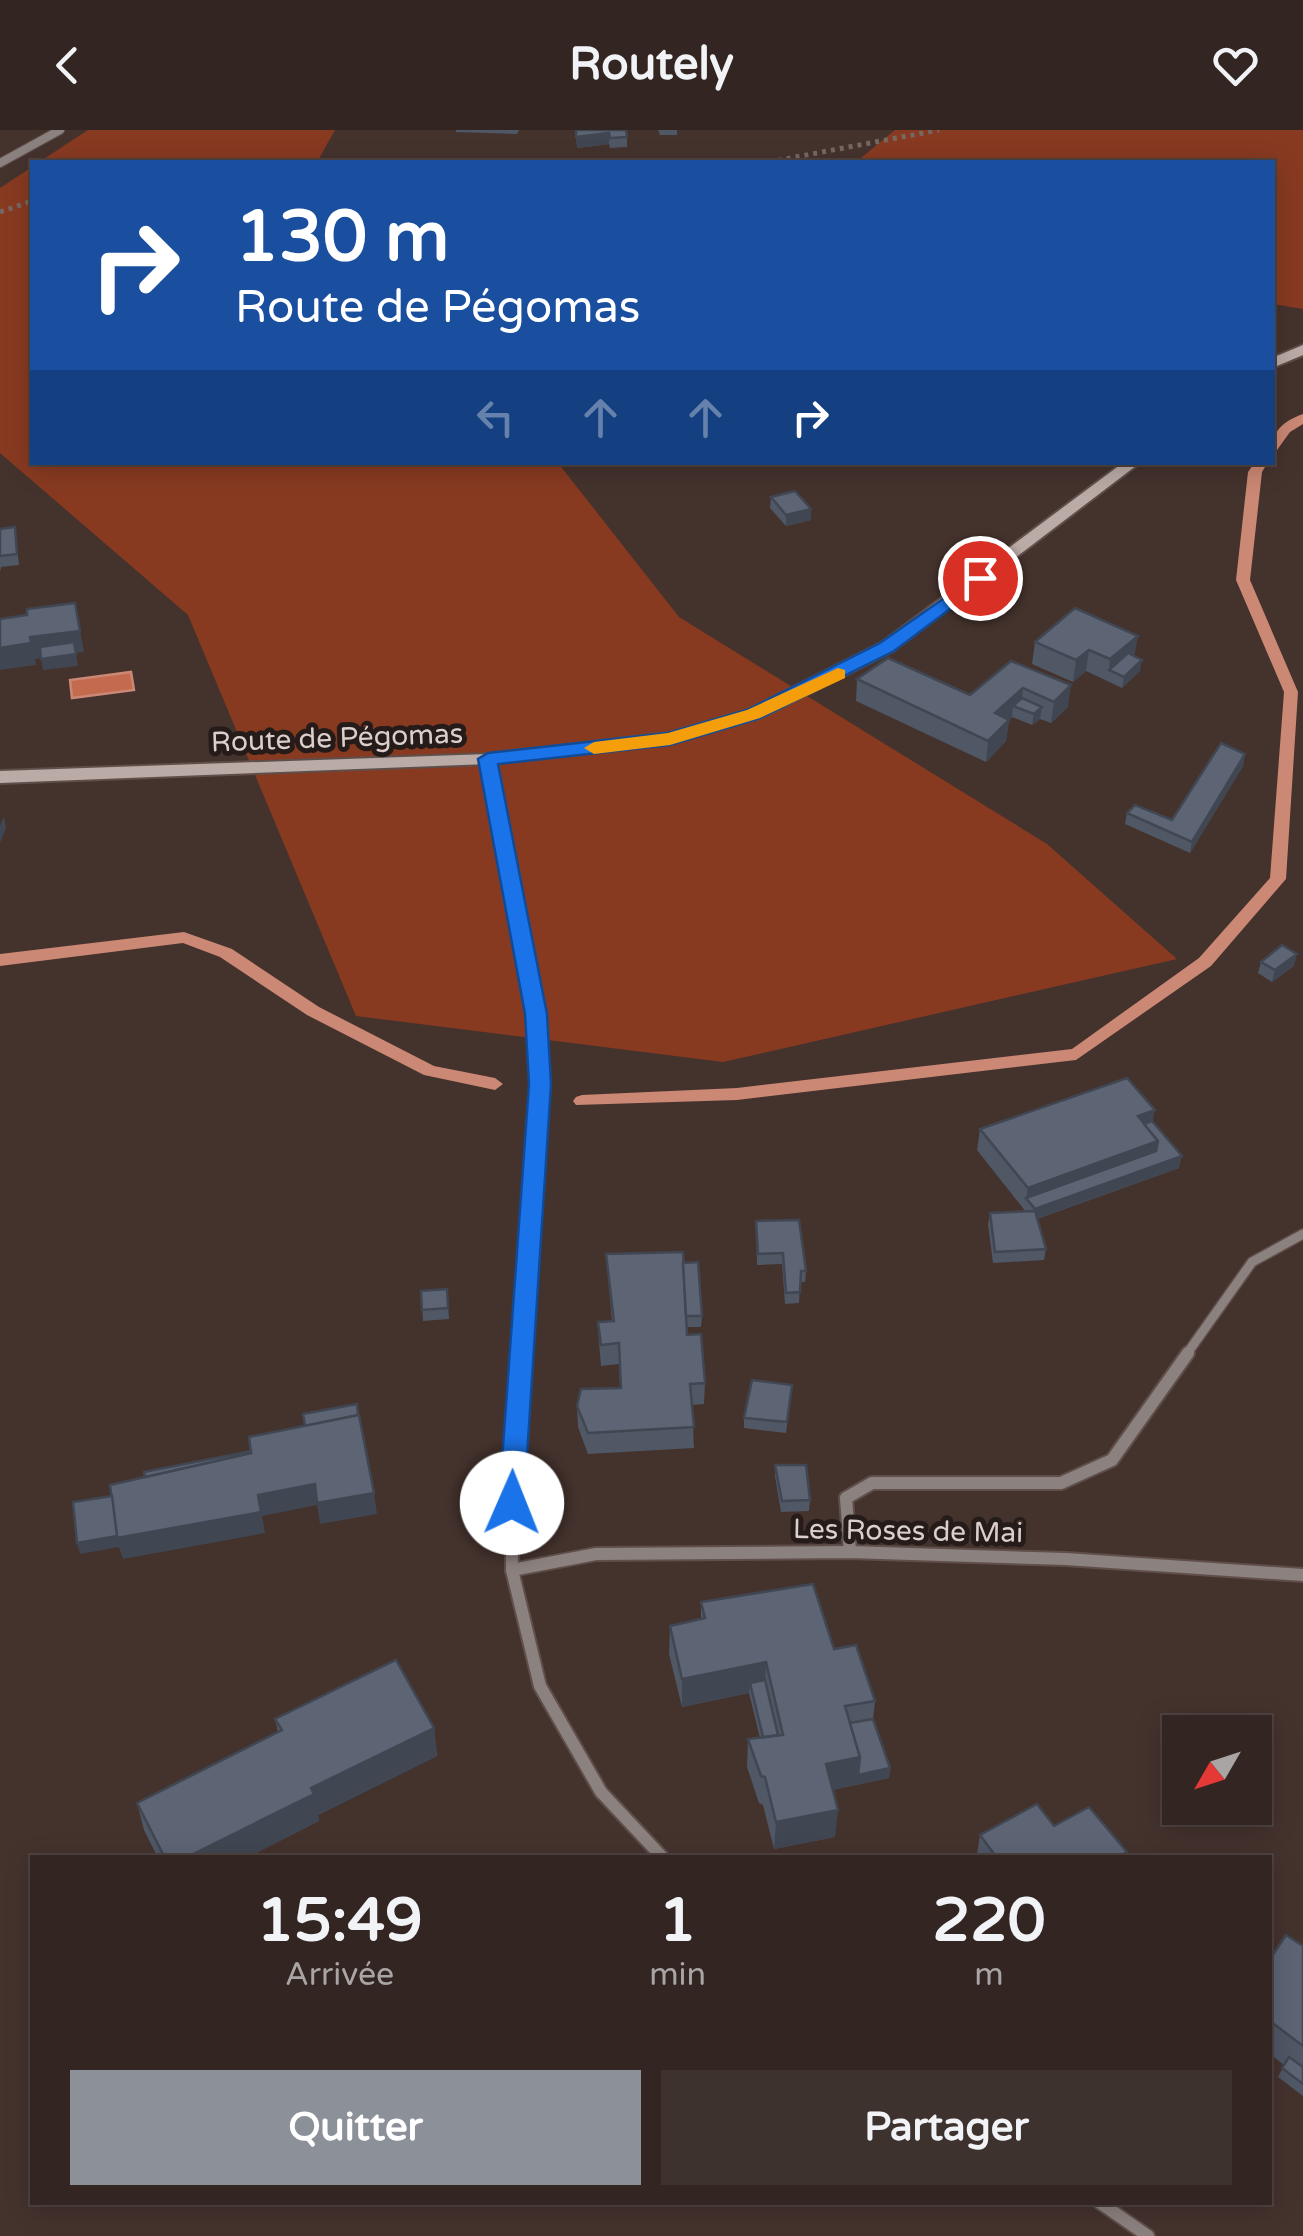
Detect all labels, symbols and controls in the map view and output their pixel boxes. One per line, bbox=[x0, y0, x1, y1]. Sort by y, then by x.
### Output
icon: back bbox=[40, 38, 95, 93]
text: Routely bbox=[569, 38, 734, 92]
icon: heart bbox=[1208, 38, 1263, 93]
text: 130 m bbox=[235, 196, 449, 280]
icon: right bbox=[70, 200, 200, 330]
text: Route de Pégomas bbox=[235, 281, 640, 335]
icon: left bbox=[468, 390, 523, 445]
icon: ahead bbox=[573, 390, 628, 445]
icon: ahead bbox=[678, 390, 733, 445]
icon: right bbox=[783, 390, 838, 445]
pin bbox=[938, 536, 1023, 621]
icon: arrive bbox=[953, 551, 1008, 606]
street label: Route de Pégomas bbox=[210, 717, 464, 759]
position arrow bbox=[460, 1451, 564, 1555]
street label: Les Roses de Mai bbox=[793, 1512, 1023, 1550]
north arrow bbox=[1162, 1715, 1272, 1825]
map controls bbox=[1162, 1715, 1272, 1825]
text: 15:49 bbox=[256, 1885, 423, 1957]
text: 1 bbox=[659, 1885, 696, 1957]
text: 220 bbox=[932, 1885, 1046, 1957]
text: Arrivée bbox=[285, 1956, 394, 1994]
text: min bbox=[649, 1956, 706, 1994]
text: m bbox=[974, 1956, 1004, 1994]
button: Quitter bbox=[70, 2070, 641, 2185]
button: Partager bbox=[661, 2070, 1232, 2185]

